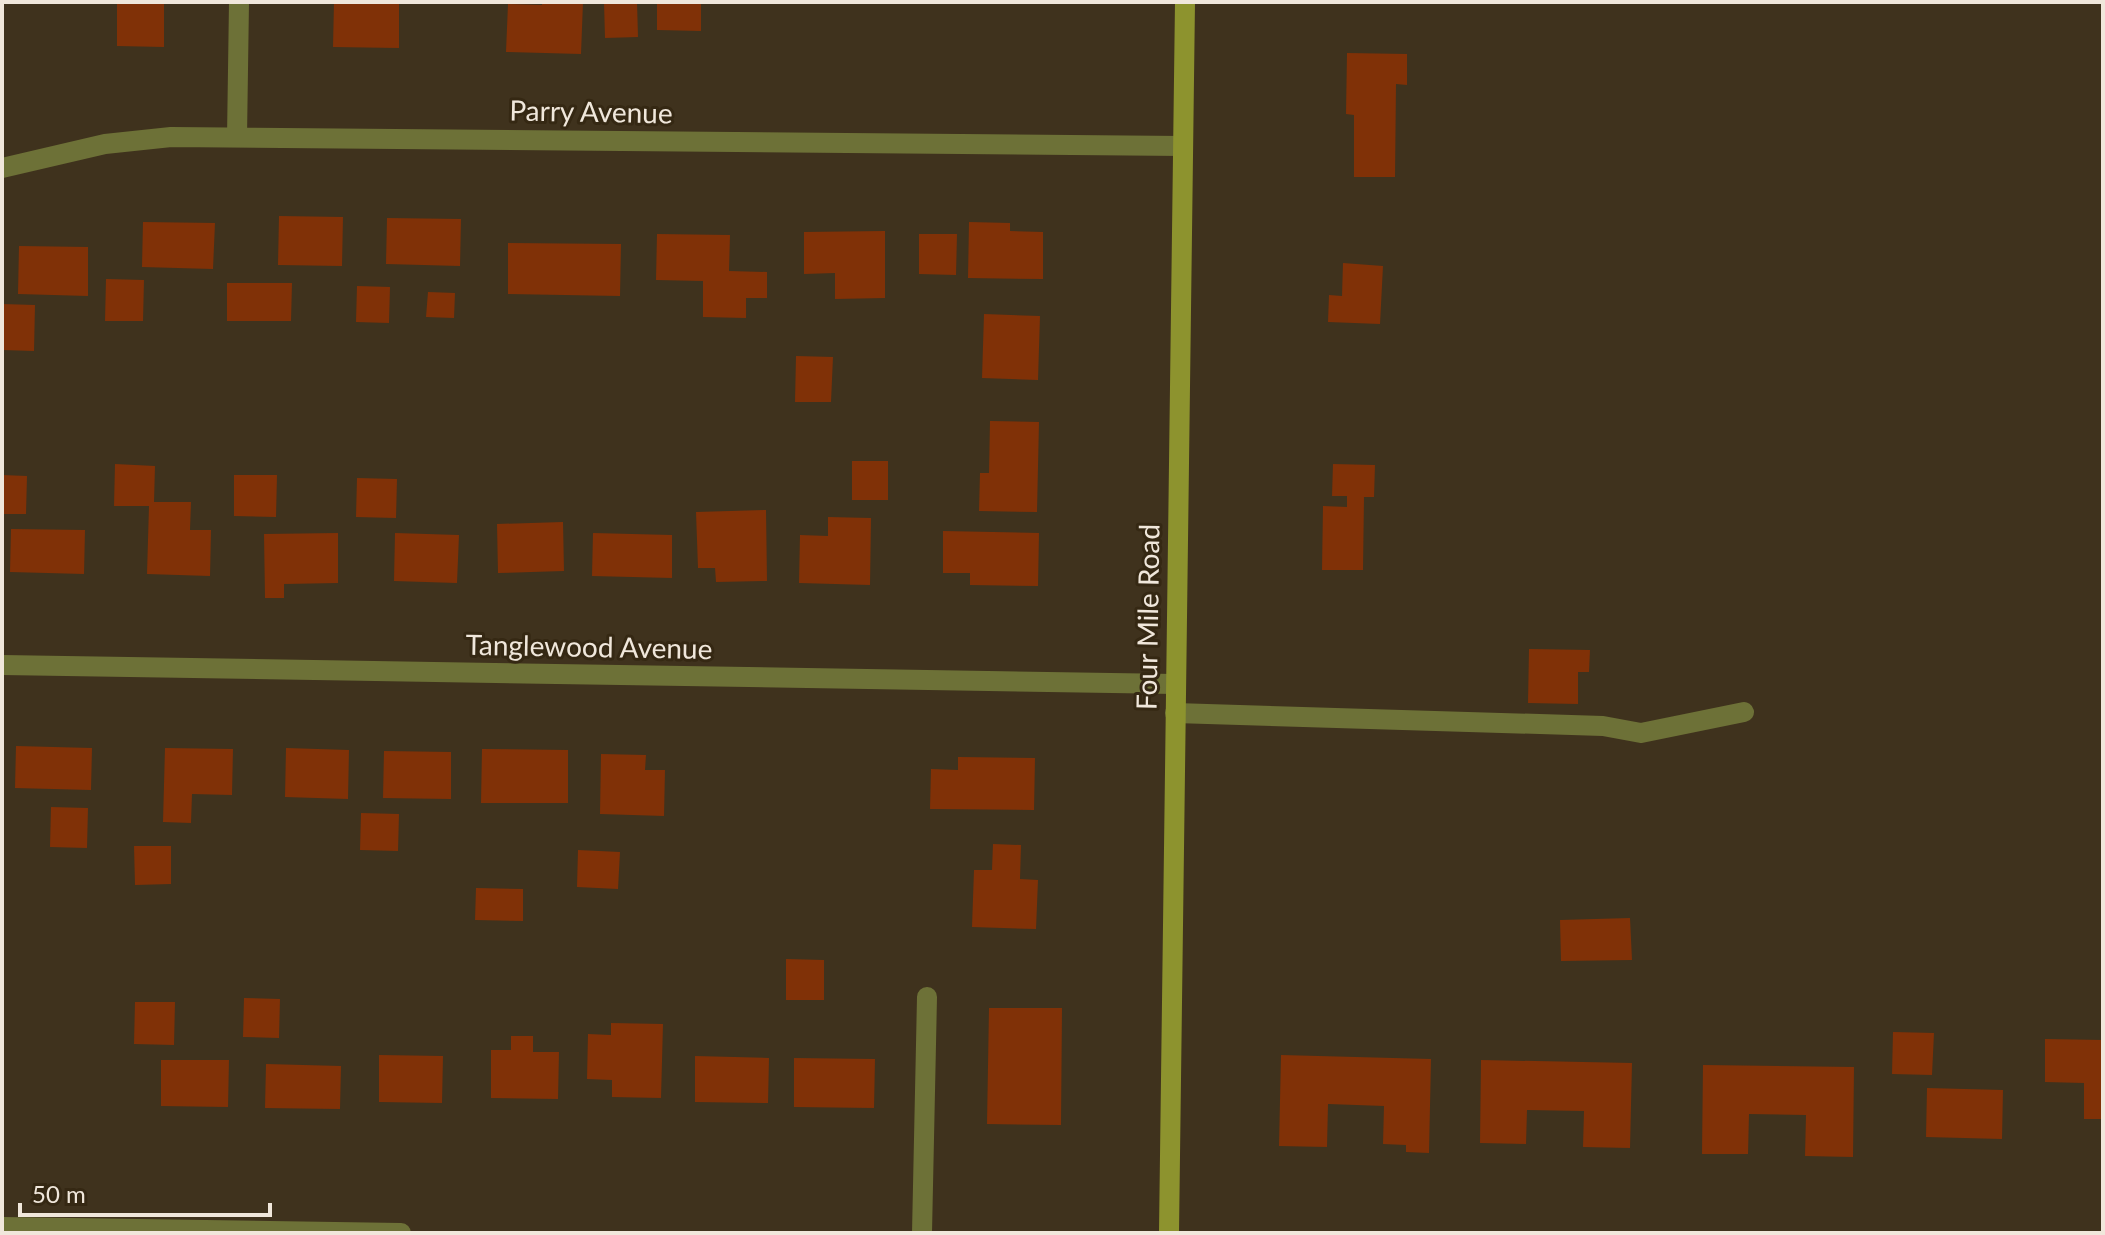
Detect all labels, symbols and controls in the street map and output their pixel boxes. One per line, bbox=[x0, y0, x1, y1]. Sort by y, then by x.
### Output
street label: Parry Avenue bbox=[509, 93, 673, 129]
street label: Four Mile Road bbox=[1128, 524, 1166, 710]
street label: Tanglewood Avenue bbox=[465, 627, 713, 665]
scale bar bbox=[20, 1167, 270, 1217]
text: 50 m bbox=[32, 1179, 86, 1208]

